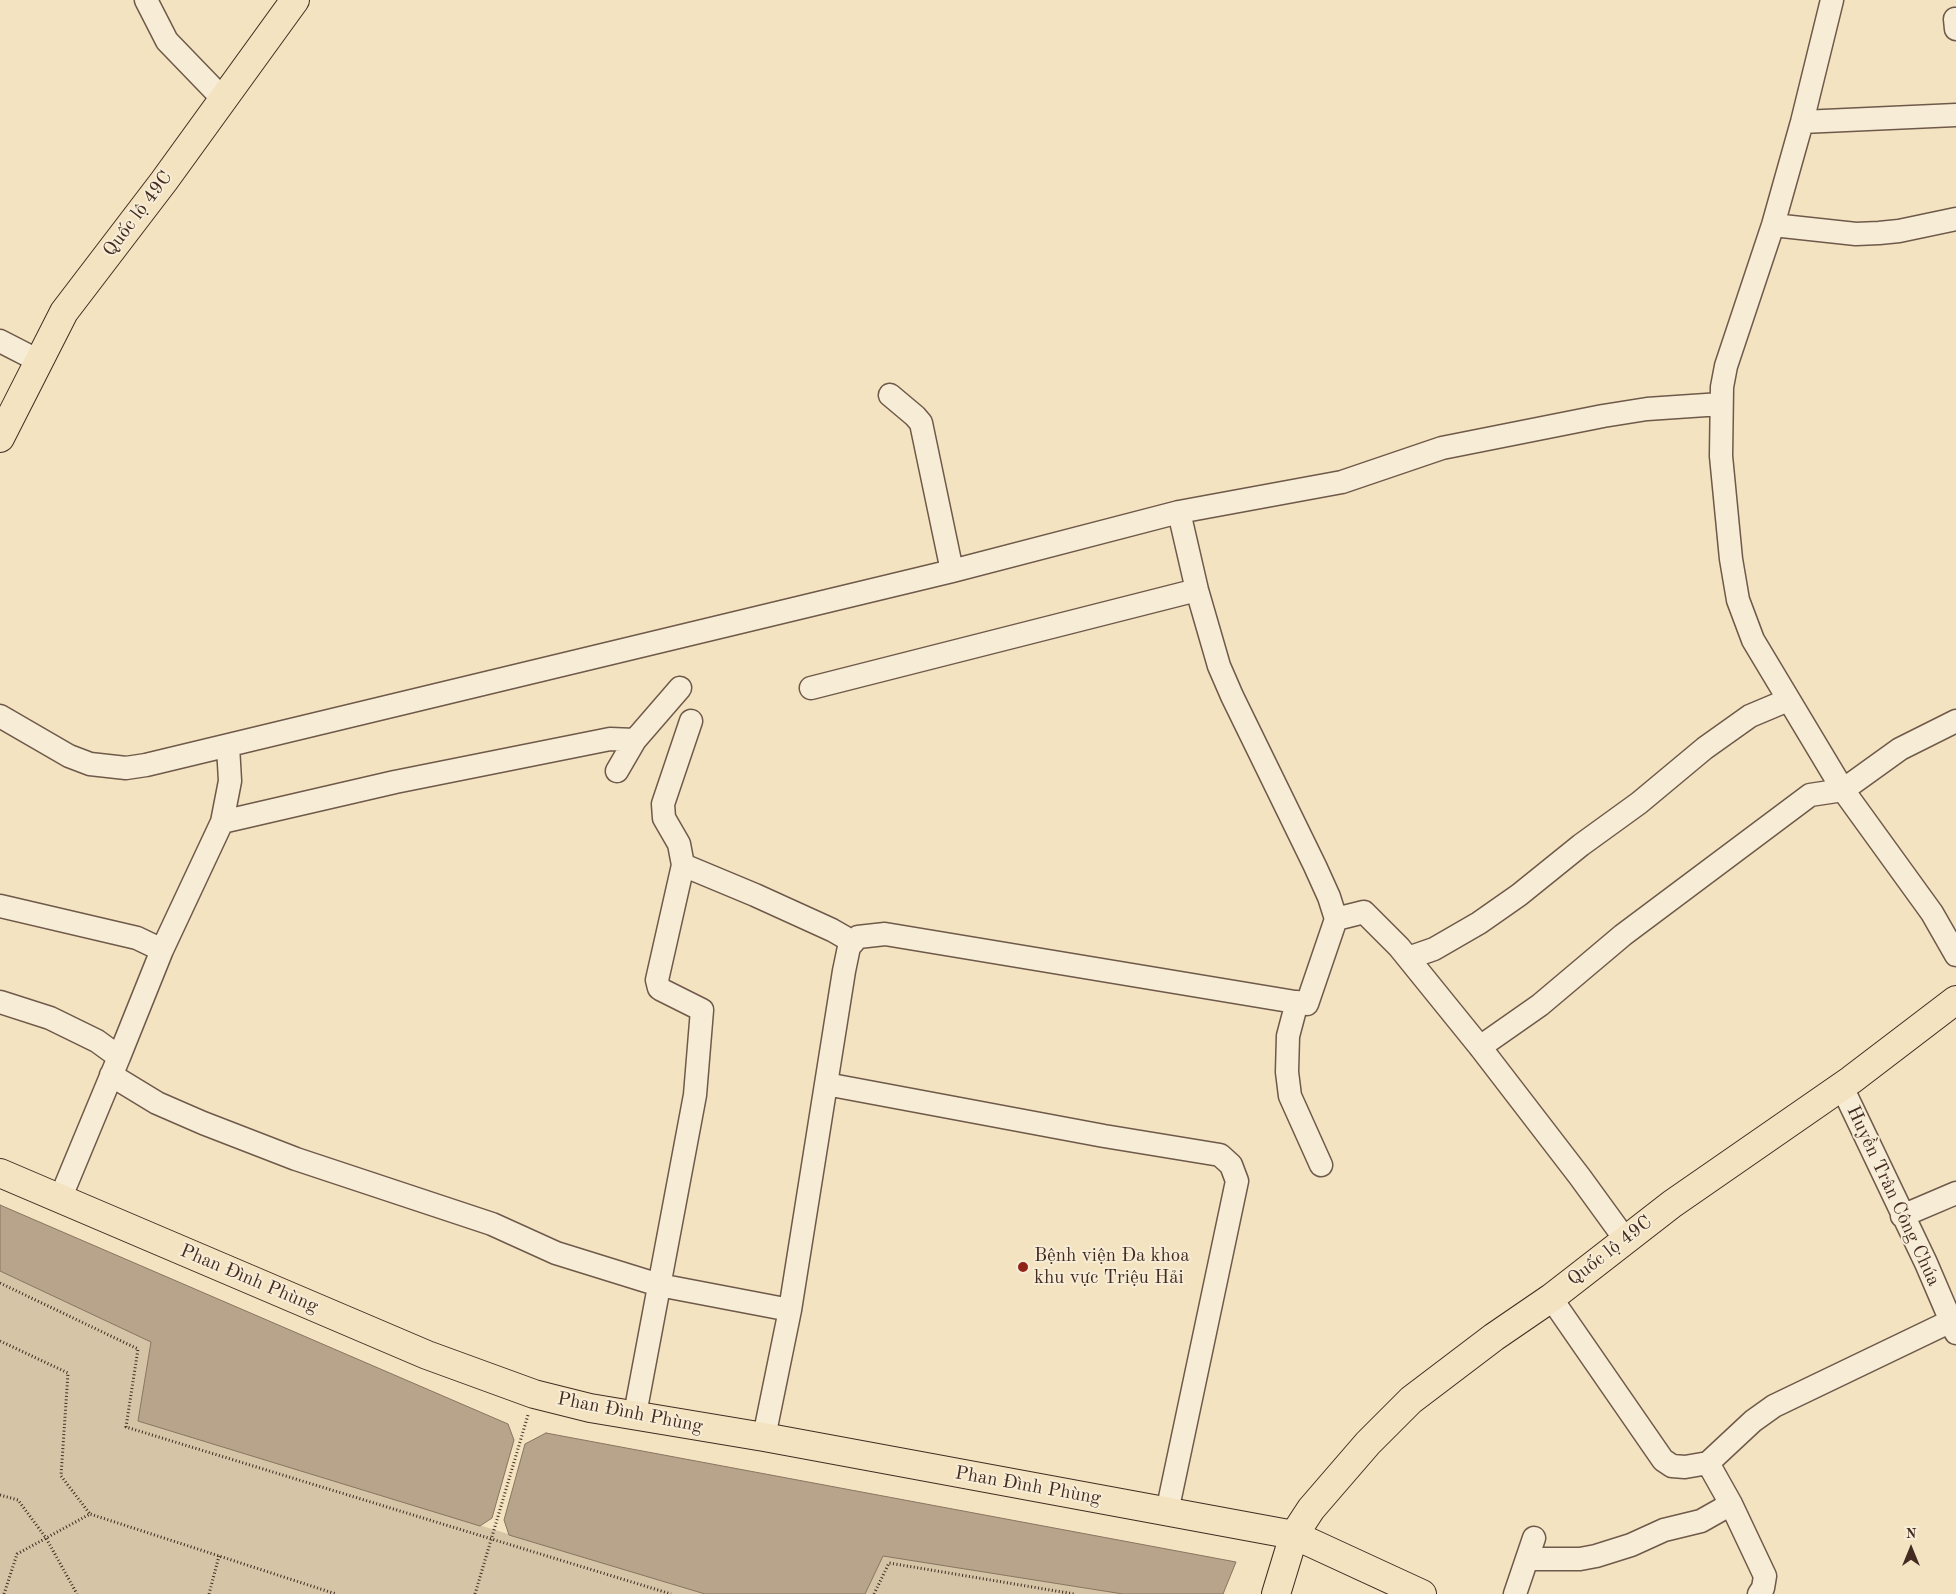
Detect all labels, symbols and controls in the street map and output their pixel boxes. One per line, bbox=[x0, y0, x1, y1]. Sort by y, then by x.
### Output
street label: Quốc lộ 49C bbox=[98, 167, 178, 261]
street label: Huyền Trân Công Chúa bbox=[1841, 1102, 1945, 1290]
street label: Quốc lộ 49C bbox=[1563, 1211, 1657, 1291]
street label: Phan Đình Phùng bbox=[177, 1240, 321, 1318]
place label: Bệnh viện Đa khoa khu vực Triệu Hải bbox=[1034, 1245, 1190, 1289]
marker: Bệnh viện Đa khoa khu vực Triệu Hải bbox=[1016, 1260, 1030, 1274]
street label: Phan Đình Phùng bbox=[555, 1388, 705, 1438]
street label: Phan Đình Phùng bbox=[953, 1462, 1103, 1510]
north arrow bbox=[1886, 1524, 1936, 1574]
text: N bbox=[1906, 1527, 1916, 1541]

